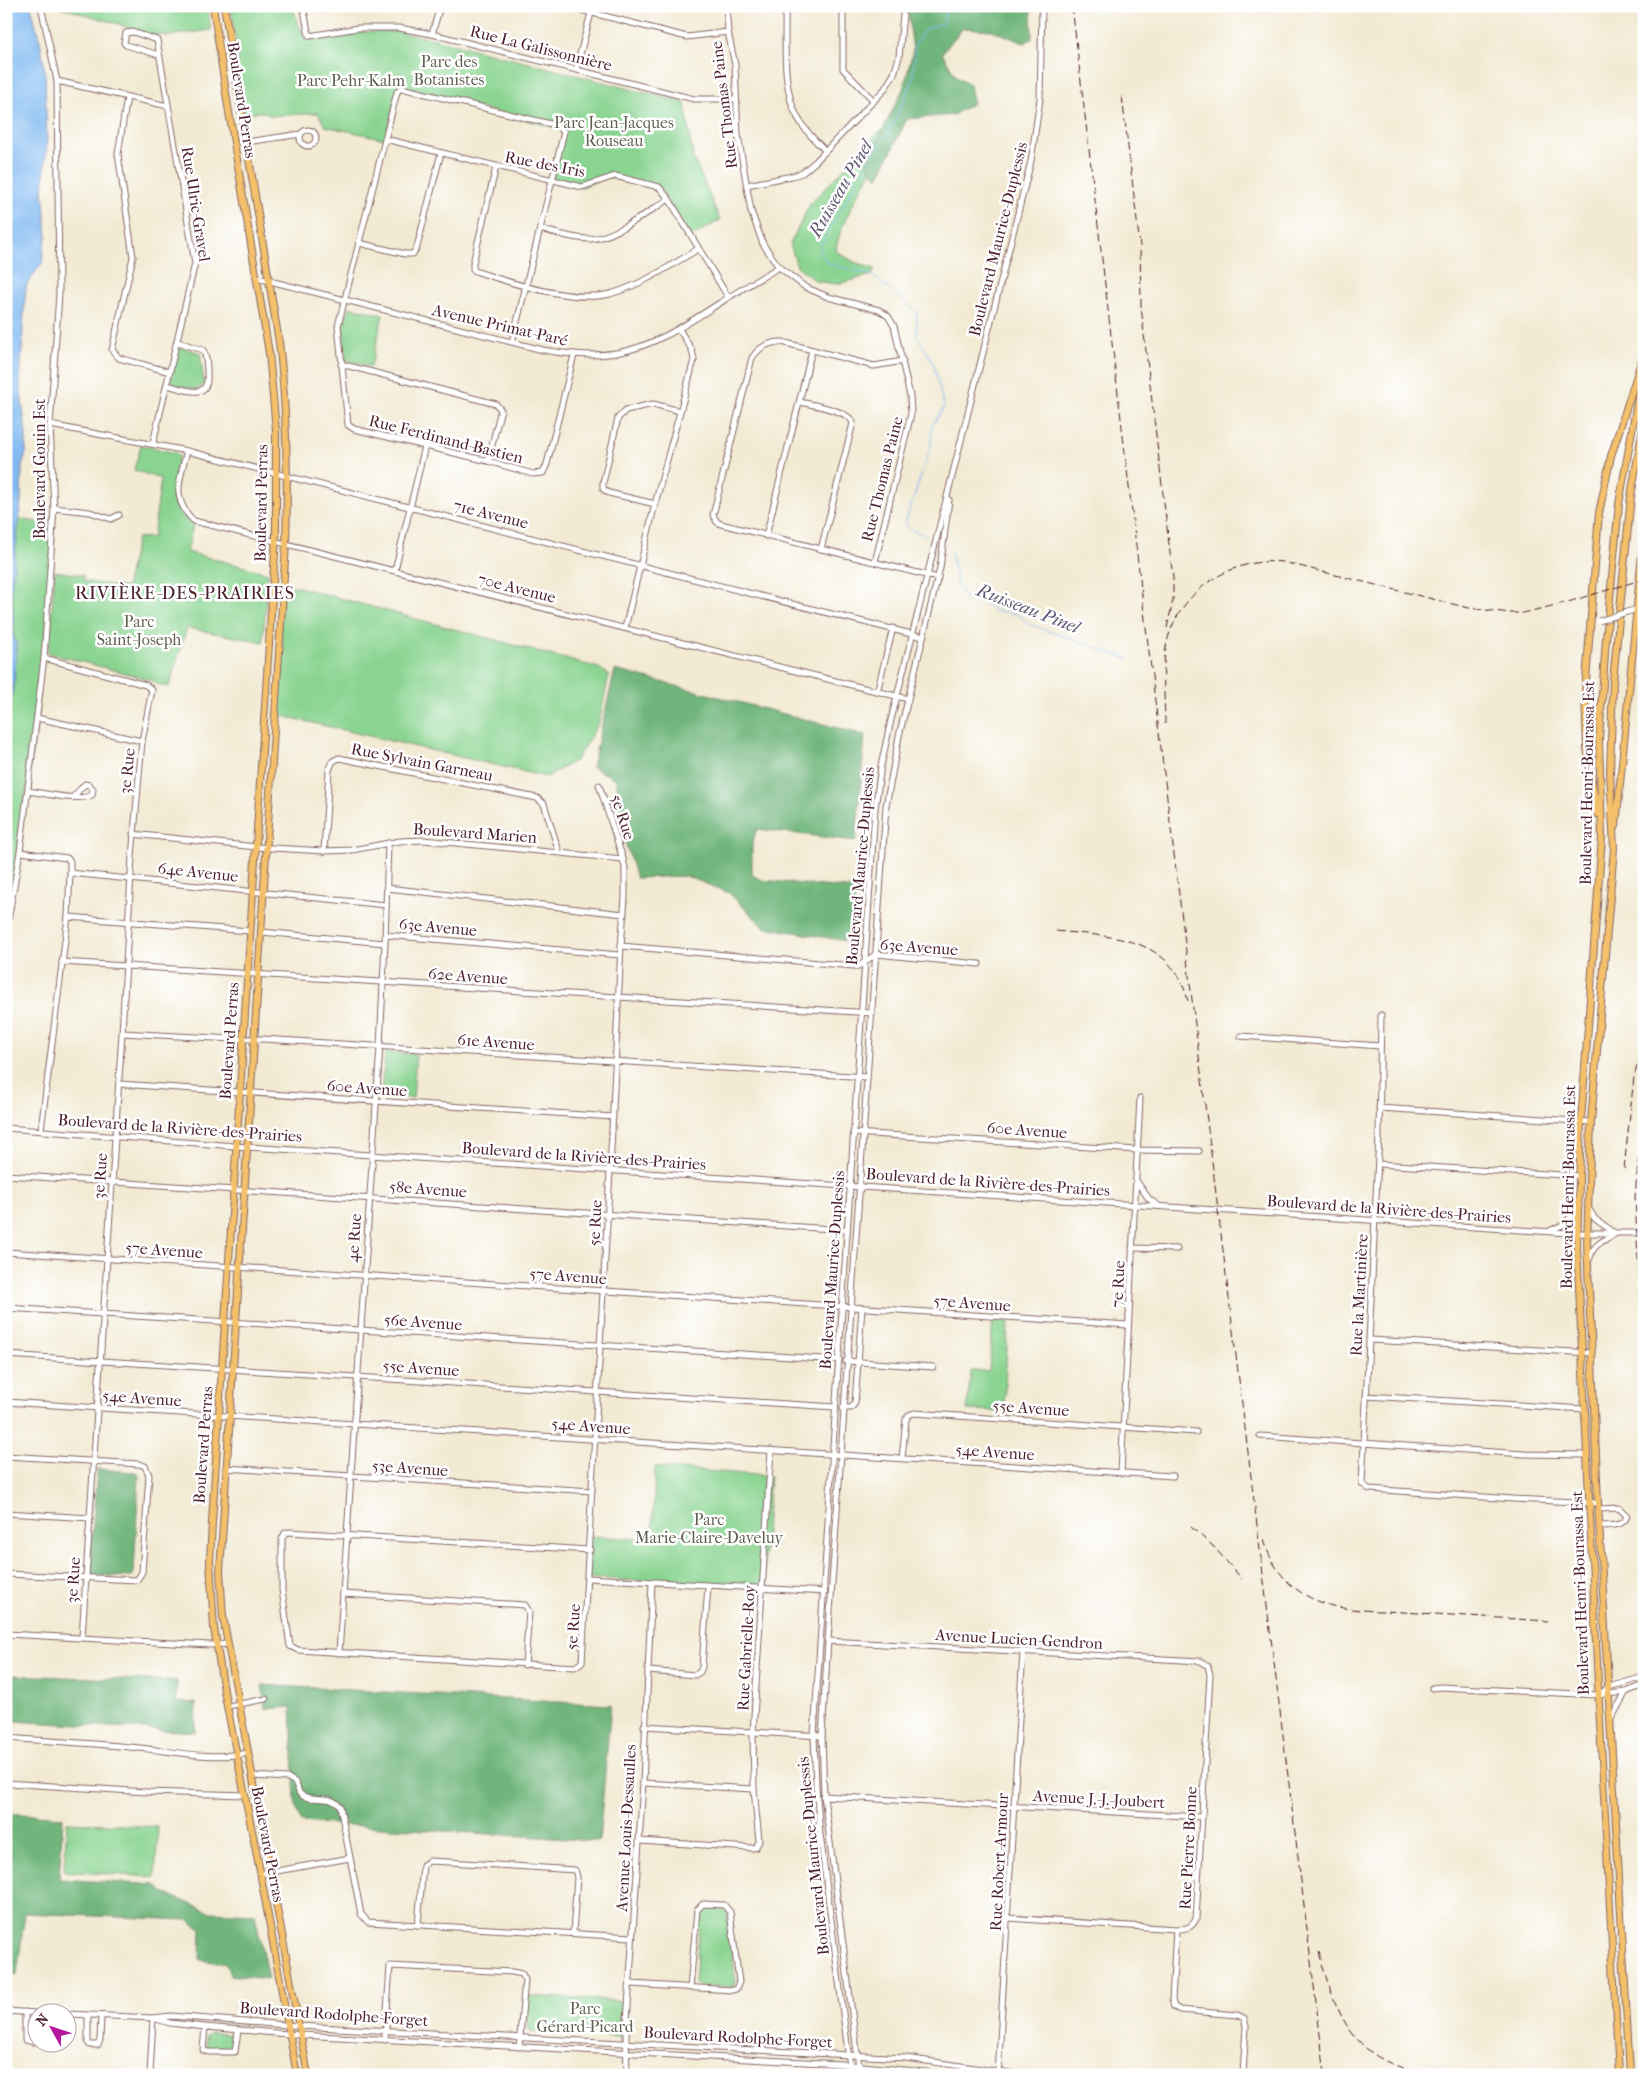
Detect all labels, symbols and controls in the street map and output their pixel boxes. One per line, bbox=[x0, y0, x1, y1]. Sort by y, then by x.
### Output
street label: Rue La Galissonnière bbox=[468, 21, 614, 75]
street label: Boulevard Perras bbox=[223, 40, 261, 160]
street label: Rue Thomas Paine bbox=[707, 40, 741, 170]
park label: Parc des Botanistes bbox=[413, 52, 485, 89]
park label: Parc Pehr-Kalm bbox=[297, 71, 406, 90]
park label: Parc Jean-Jacques Rouseau bbox=[554, 113, 674, 150]
water label: Ruisseau Pinel bbox=[804, 135, 878, 242]
street label: Boulevard Maurice-Duplessis bbox=[965, 140, 1031, 338]
street label: Rue Ulric-Gravel bbox=[178, 145, 215, 264]
street label: Rue des Iris bbox=[503, 147, 587, 181]
street label: Avenue Primat-Paré bbox=[429, 300, 570, 350]
street label: Boulevard Gouin Est bbox=[30, 398, 49, 539]
street label: Rue Ferdinand-Bastien bbox=[367, 411, 526, 468]
street label: Rue Thomas Paine bbox=[857, 414, 907, 544]
street label: Boulevard Perras bbox=[250, 444, 272, 562]
street label: 71e Avenue bbox=[452, 496, 530, 532]
street label: 70e Avenue bbox=[476, 569, 558, 607]
water label: Ruisseau Pinel bbox=[973, 579, 1085, 639]
district label: RIVIÈRE-DES-PRAIRIES bbox=[75, 582, 295, 604]
park label: Parc Saint-Joseph bbox=[97, 612, 181, 649]
street label: Boulevard Henri-Bourassa Est bbox=[1576, 680, 1598, 885]
street label: Rue Sylvain Garneau bbox=[349, 739, 495, 785]
street label: 3e Rue bbox=[115, 747, 139, 795]
street label: Boulevard Maurice-Duplessis bbox=[842, 766, 878, 966]
street label: 5e Rue bbox=[607, 792, 639, 842]
street label: Boulevard Marien bbox=[412, 819, 538, 847]
street label: 64e Avenue bbox=[157, 858, 239, 886]
street label: 63e Avenue bbox=[398, 914, 478, 940]
street label: 63e Avenue bbox=[879, 935, 959, 959]
street label: 62e Avenue bbox=[427, 964, 509, 988]
street label: Boulevard Perras bbox=[215, 982, 243, 1100]
street label: 61e Avenue bbox=[457, 1030, 535, 1054]
street label: 60e Avenue bbox=[326, 1076, 408, 1100]
street label: Boulevard Henri-Bourassa Est bbox=[1557, 1084, 1579, 1289]
street label: Boulevard de la Rivière-des-Prairies bbox=[57, 1110, 303, 1146]
street label: 60e Avenue bbox=[986, 1118, 1068, 1142]
street label: Boulevard de la Rivière-des-Prairies bbox=[461, 1138, 707, 1174]
street label: 3e Rue bbox=[89, 1152, 111, 1200]
street label: Boulevard de la Rivière-des-Prairies bbox=[865, 1164, 1111, 1200]
street label: Boulevard Maurice-Duplessis bbox=[816, 1170, 848, 1370]
street label: 58e Avenue bbox=[388, 1177, 468, 1201]
street label: Boulevard de la Rivière-des-Prairies bbox=[1266, 1191, 1512, 1227]
street label: 5e Rue bbox=[584, 1199, 606, 1247]
street label: 4e Rue bbox=[343, 1213, 365, 1263]
street label: Rue la Martinière bbox=[1346, 1233, 1372, 1357]
street label: 57e Avenue bbox=[125, 1238, 203, 1262]
street label: 7e Rue bbox=[1107, 1260, 1129, 1308]
street label: 57e Avenue bbox=[529, 1264, 607, 1288]
street label: 57e Avenue bbox=[933, 1291, 1011, 1315]
street label: 56e Avenue bbox=[383, 1310, 463, 1334]
street label: 55e Avenue bbox=[382, 1356, 460, 1380]
street label: 54e Avenue bbox=[102, 1386, 182, 1410]
street label: Boulevard Perras bbox=[189, 1386, 217, 1504]
street label: 55e Avenue bbox=[992, 1396, 1070, 1420]
street label: 54e Avenue bbox=[551, 1414, 631, 1438]
street label: 54e Avenue bbox=[955, 1440, 1035, 1464]
street label: 53e Avenue bbox=[371, 1456, 449, 1480]
street label: Boulevard Henri-Bourassa Est bbox=[1567, 1490, 1593, 1696]
park label: Parc Marie-Claire-Daveluy bbox=[635, 1510, 784, 1547]
street label: 3e Rue bbox=[62, 1556, 84, 1604]
street label: Rue Gabrielle-Roy bbox=[733, 1584, 759, 1712]
street label: 5e Rue bbox=[562, 1603, 584, 1651]
street label: Avenue Lucien-Gendron bbox=[934, 1625, 1104, 1653]
street label: Avenue Louis-Dessaulles bbox=[612, 1744, 640, 1913]
street label: Boulevard Maurice-Duplessis bbox=[793, 1756, 833, 1956]
street label: Boulevard Perras bbox=[247, 1784, 289, 1904]
street label: Avenue J.-J.-Joubert bbox=[1031, 1786, 1166, 1812]
street label: Rue Pierre Bonne bbox=[1175, 1786, 1201, 1910]
street label: Rue Robert-Armour bbox=[986, 1792, 1012, 1932]
street label: Boulevard Rodolphe-Forget bbox=[239, 1998, 429, 2030]
park label: Parc Gérard-Picard bbox=[537, 1999, 634, 2036]
north arrow bbox=[28, 2004, 78, 2054]
text: N bbox=[32, 2010, 53, 2029]
street label: Boulevard Rodolphe-Forget bbox=[643, 2023, 833, 2051]

